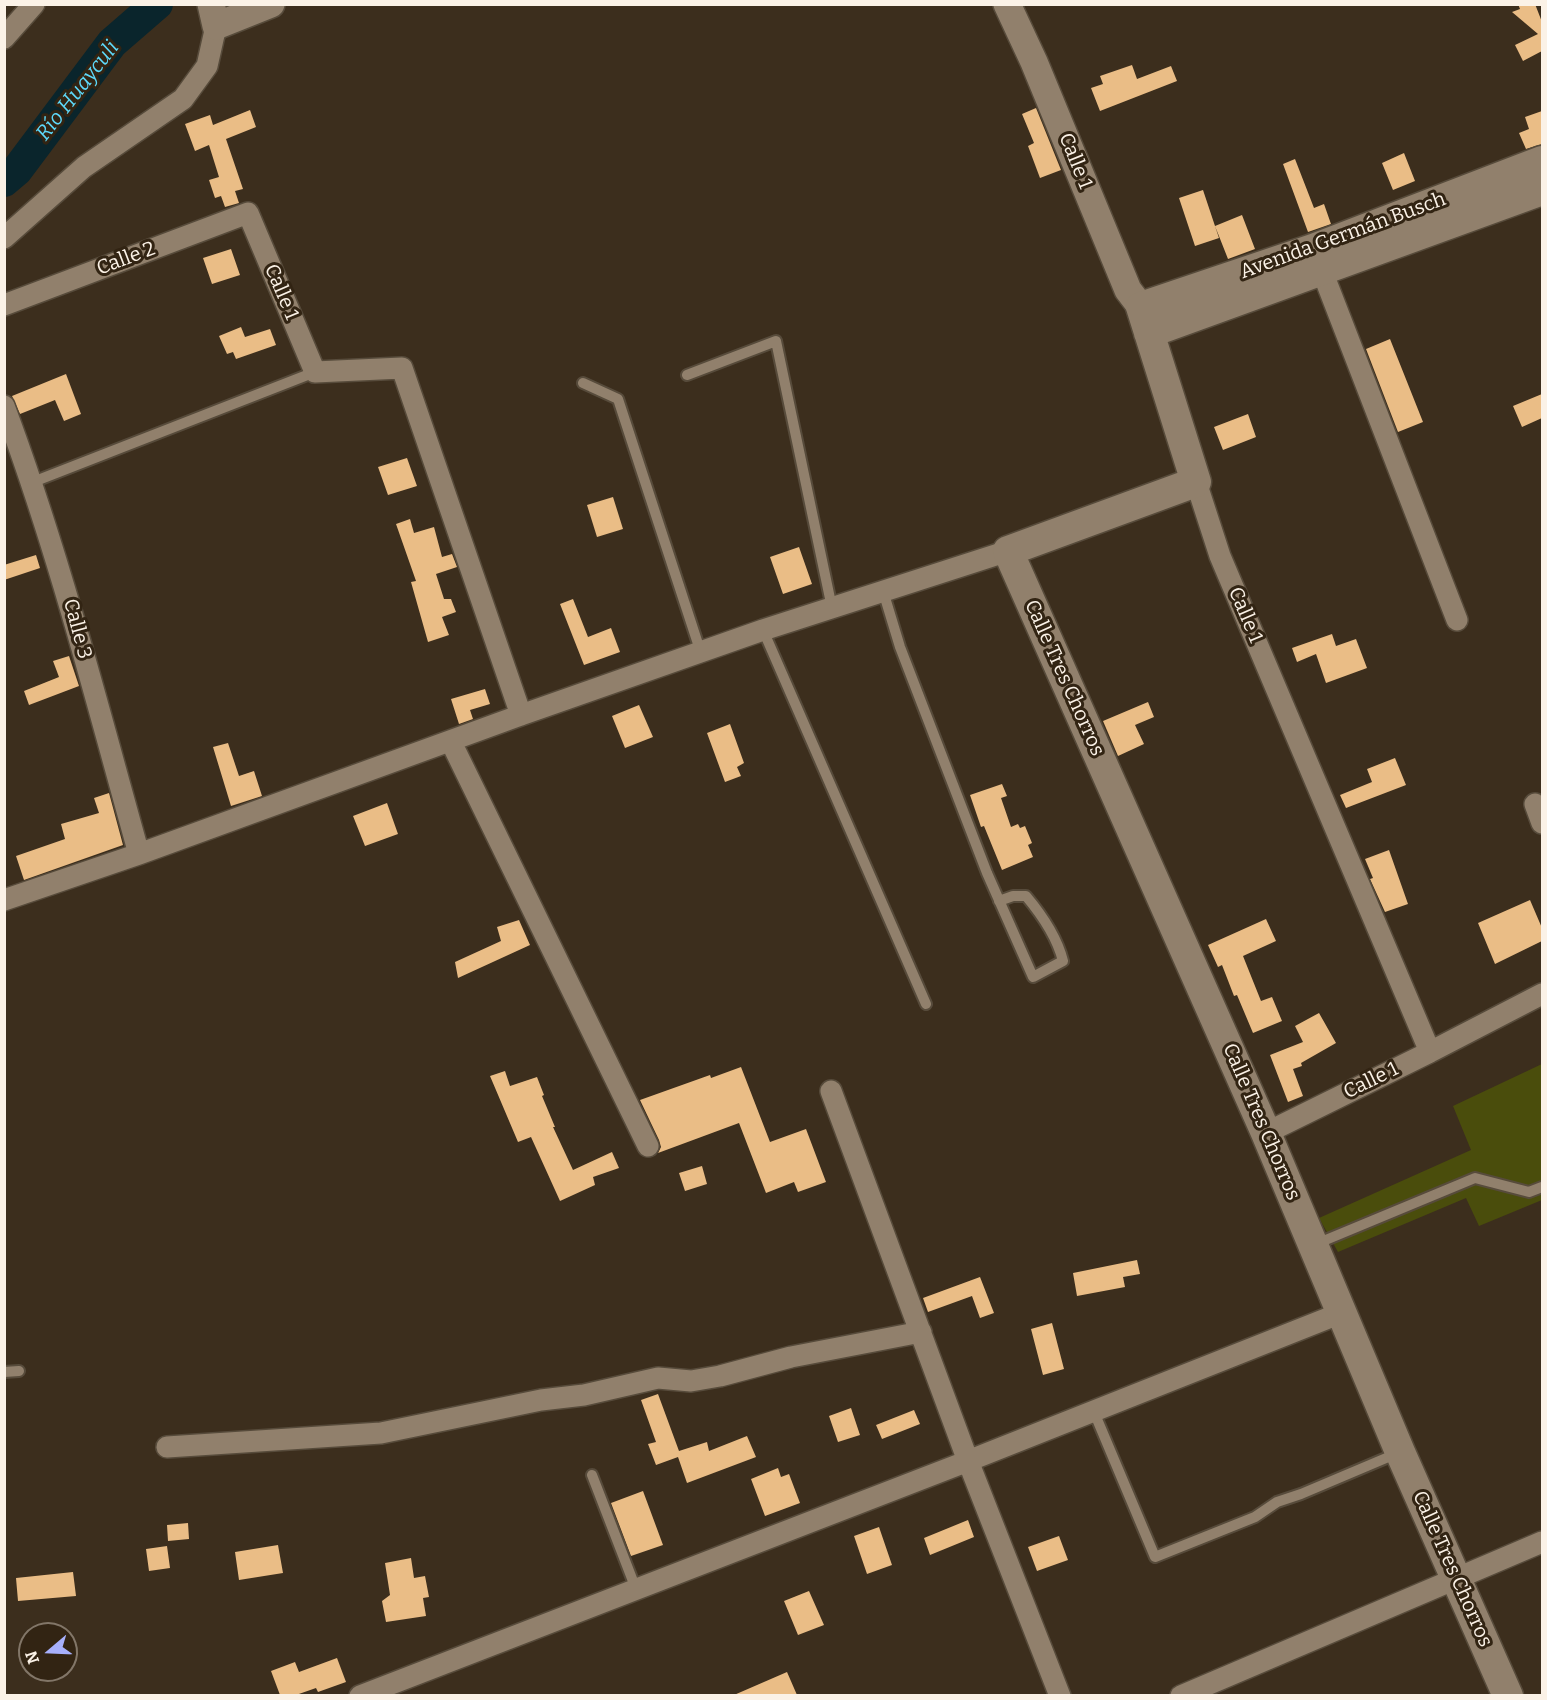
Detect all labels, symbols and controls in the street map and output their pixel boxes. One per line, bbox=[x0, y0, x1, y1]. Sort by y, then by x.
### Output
water label: Río Huayculi bbox=[31, 36, 125, 146]
street label: Calle 1 bbox=[1053, 130, 1097, 192]
street label: Avenida Germán Busch bbox=[1237, 188, 1449, 284]
street label: Calle 2 bbox=[93, 237, 159, 281]
street label: Calle 1 bbox=[259, 261, 303, 323]
street label: Calle 1 bbox=[1223, 584, 1267, 646]
street label: Calle 3 bbox=[57, 596, 97, 662]
street label: Calle Tres Chorros bbox=[1019, 596, 1109, 760]
street label: Calle Tres Chorros bbox=[1217, 1040, 1305, 1204]
street label: Calle 1 bbox=[1340, 1058, 1402, 1104]
street label: Calle Tres Chorros bbox=[1407, 1487, 1497, 1651]
north arrow bbox=[18, 1622, 78, 1682]
text: N bbox=[21, 1648, 43, 1666]

